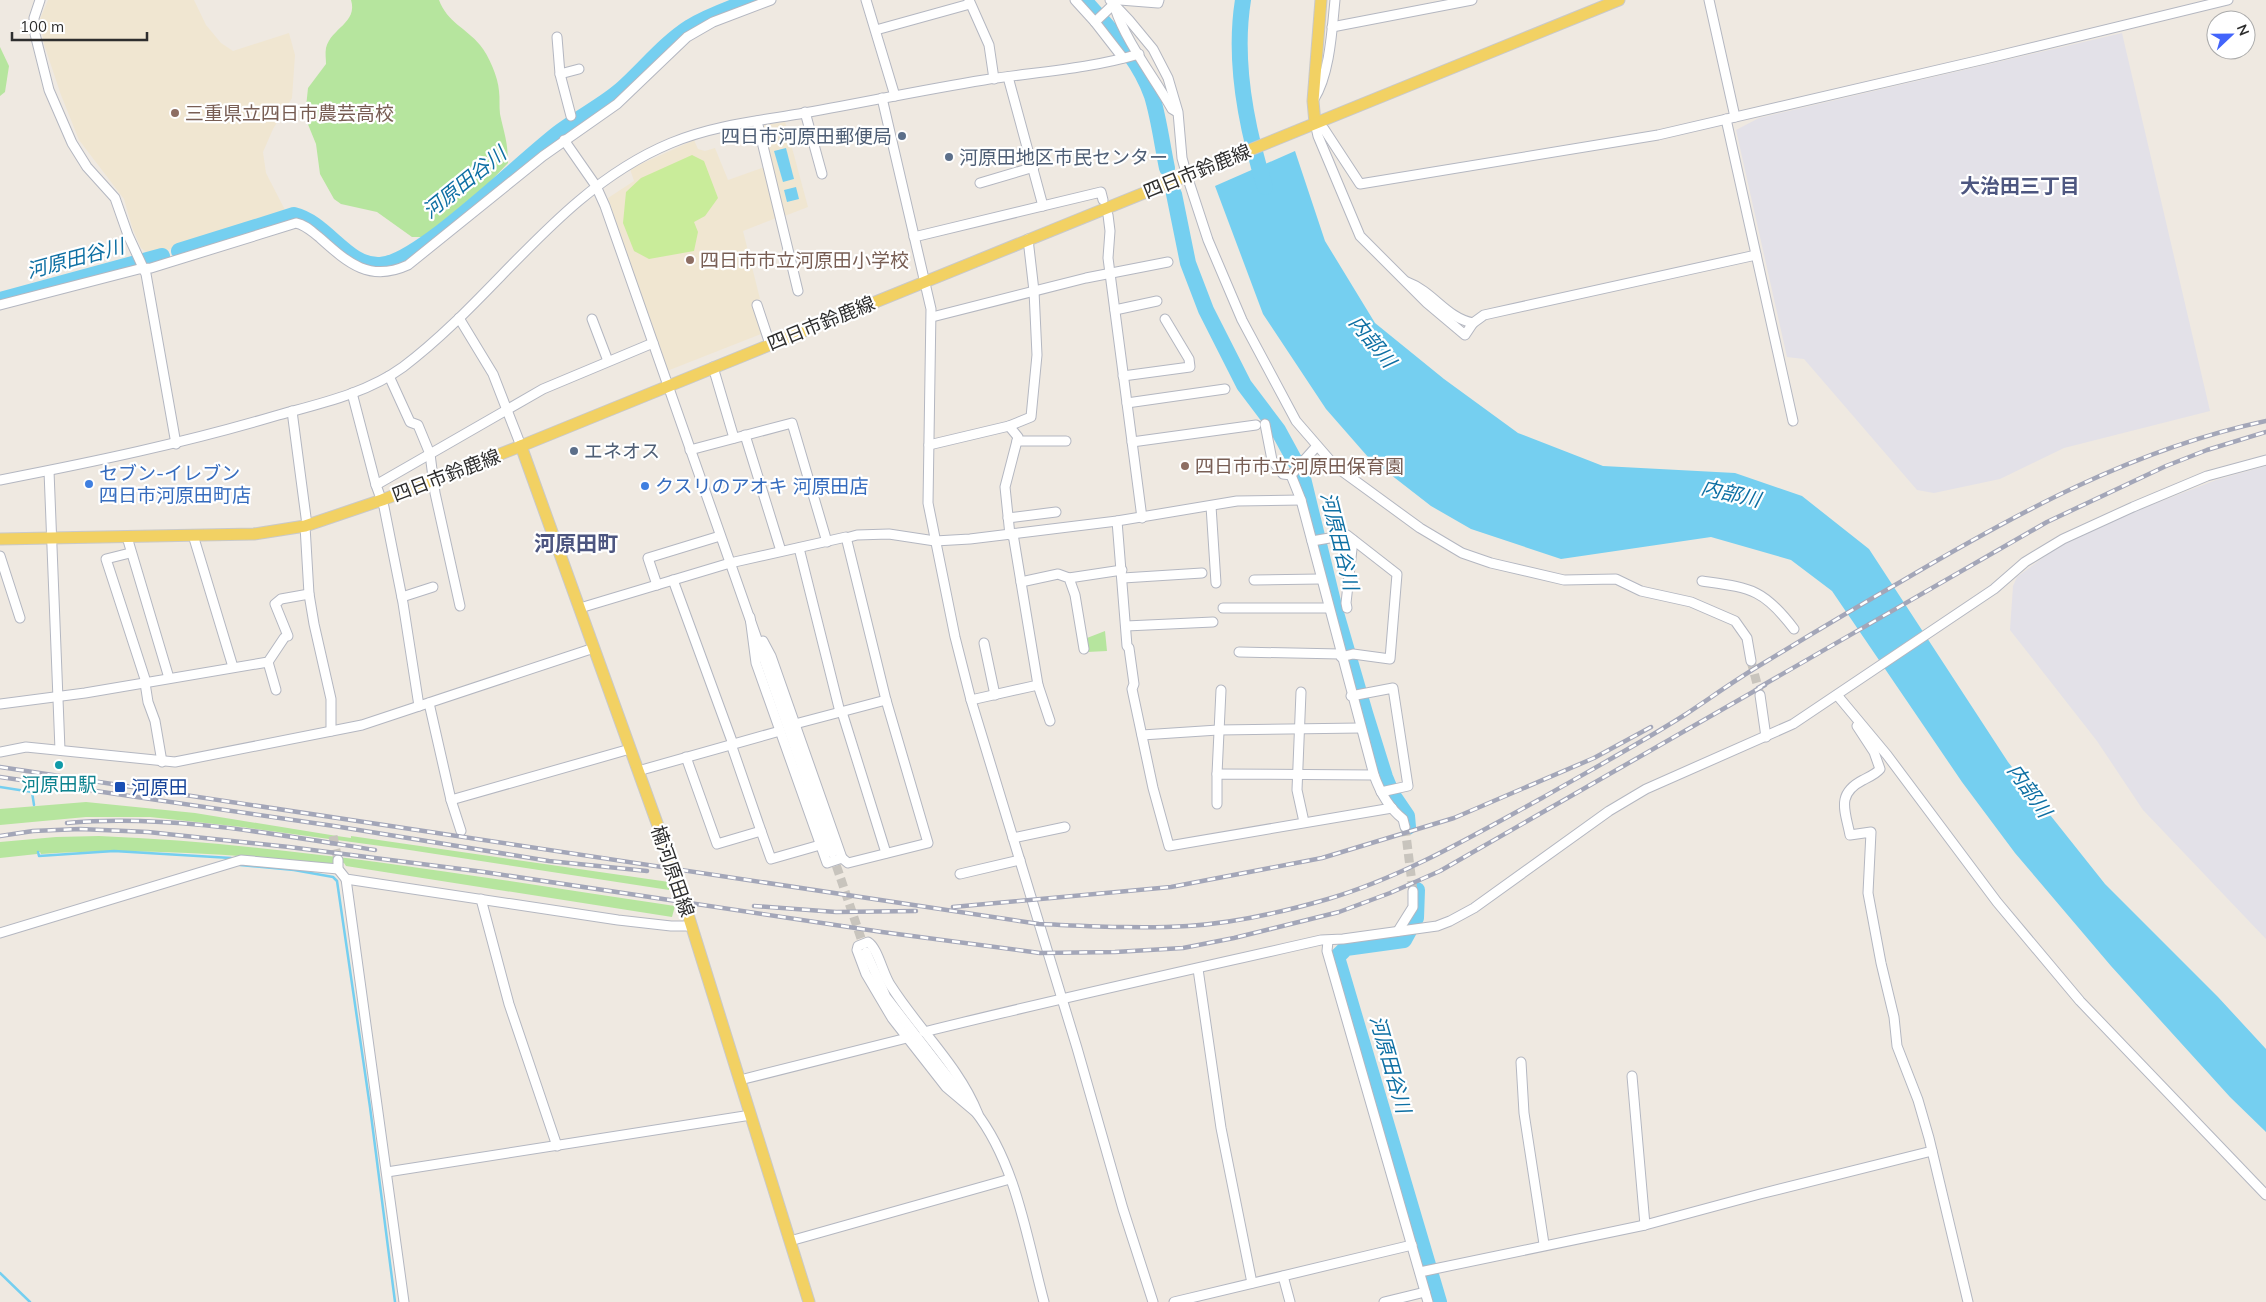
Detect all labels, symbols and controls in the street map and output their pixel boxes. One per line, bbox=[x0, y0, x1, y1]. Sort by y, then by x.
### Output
scale bar bbox=[12, 10, 148, 42]
north arrow bbox=[2206, 10, 2256, 60]
text: 100 m bbox=[20, 17, 64, 36]
text: N bbox=[2233, 22, 2253, 38]
place label: 三重県立四日市農芸高校 bbox=[185, 101, 394, 125]
marker: 三重県立四日市農芸高校 bbox=[169, 107, 181, 119]
place label: 四日市河原田郵便局 bbox=[721, 124, 892, 148]
marker: 四日市河原田郵便局 bbox=[896, 130, 908, 142]
street label: 四日市鈴鹿線 bbox=[1140, 139, 1254, 203]
water label: 河原田谷川 bbox=[417, 140, 512, 223]
place label: 河原田地区市民センター bbox=[959, 145, 1168, 169]
marker: 河原田地区市民センター bbox=[943, 151, 955, 163]
district label: 大治田三丁目 bbox=[1960, 173, 2080, 198]
water label: 河原田谷川 bbox=[23, 232, 128, 283]
place label: 四日市市立河原田小学校 bbox=[700, 248, 909, 272]
marker: 四日市市立河原田小学校 bbox=[684, 254, 696, 266]
street label: 四日市鈴鹿線 bbox=[764, 291, 878, 355]
water label: 内部川 bbox=[1344, 310, 1403, 374]
place label: エネオス bbox=[584, 439, 660, 463]
street label: 四日市鈴鹿線 bbox=[388, 443, 504, 507]
marker: エネオス bbox=[568, 445, 580, 457]
place label: 四日市市立河原田保育園 bbox=[1195, 454, 1404, 478]
marker: 四日市市立河原田保育園 bbox=[1179, 460, 1191, 472]
place label: セブン-イレブン 四日市河原田町店 bbox=[99, 461, 251, 507]
place label: クスリのアオキ 河原田店 bbox=[655, 474, 868, 498]
water label: 内部川 bbox=[1699, 474, 1765, 512]
marker: セブン-イレブン 四日市河原田町店 bbox=[83, 478, 95, 490]
marker: クスリのアオキ 河原田店 bbox=[639, 480, 651, 492]
water label: 河原田谷川 bbox=[1316, 489, 1365, 594]
district label: 河原田町 bbox=[534, 530, 618, 556]
water label: 内部川 bbox=[2003, 758, 2059, 823]
marker: 河原田駅 bbox=[53, 759, 65, 771]
place label: 河原田駅 bbox=[21, 772, 97, 796]
place label: 河原田 bbox=[131, 775, 188, 799]
marker: 河原田 bbox=[113, 780, 127, 794]
street label: 楠河原田線 bbox=[646, 822, 700, 920]
water label: 河原田谷川 bbox=[1365, 1012, 1417, 1117]

